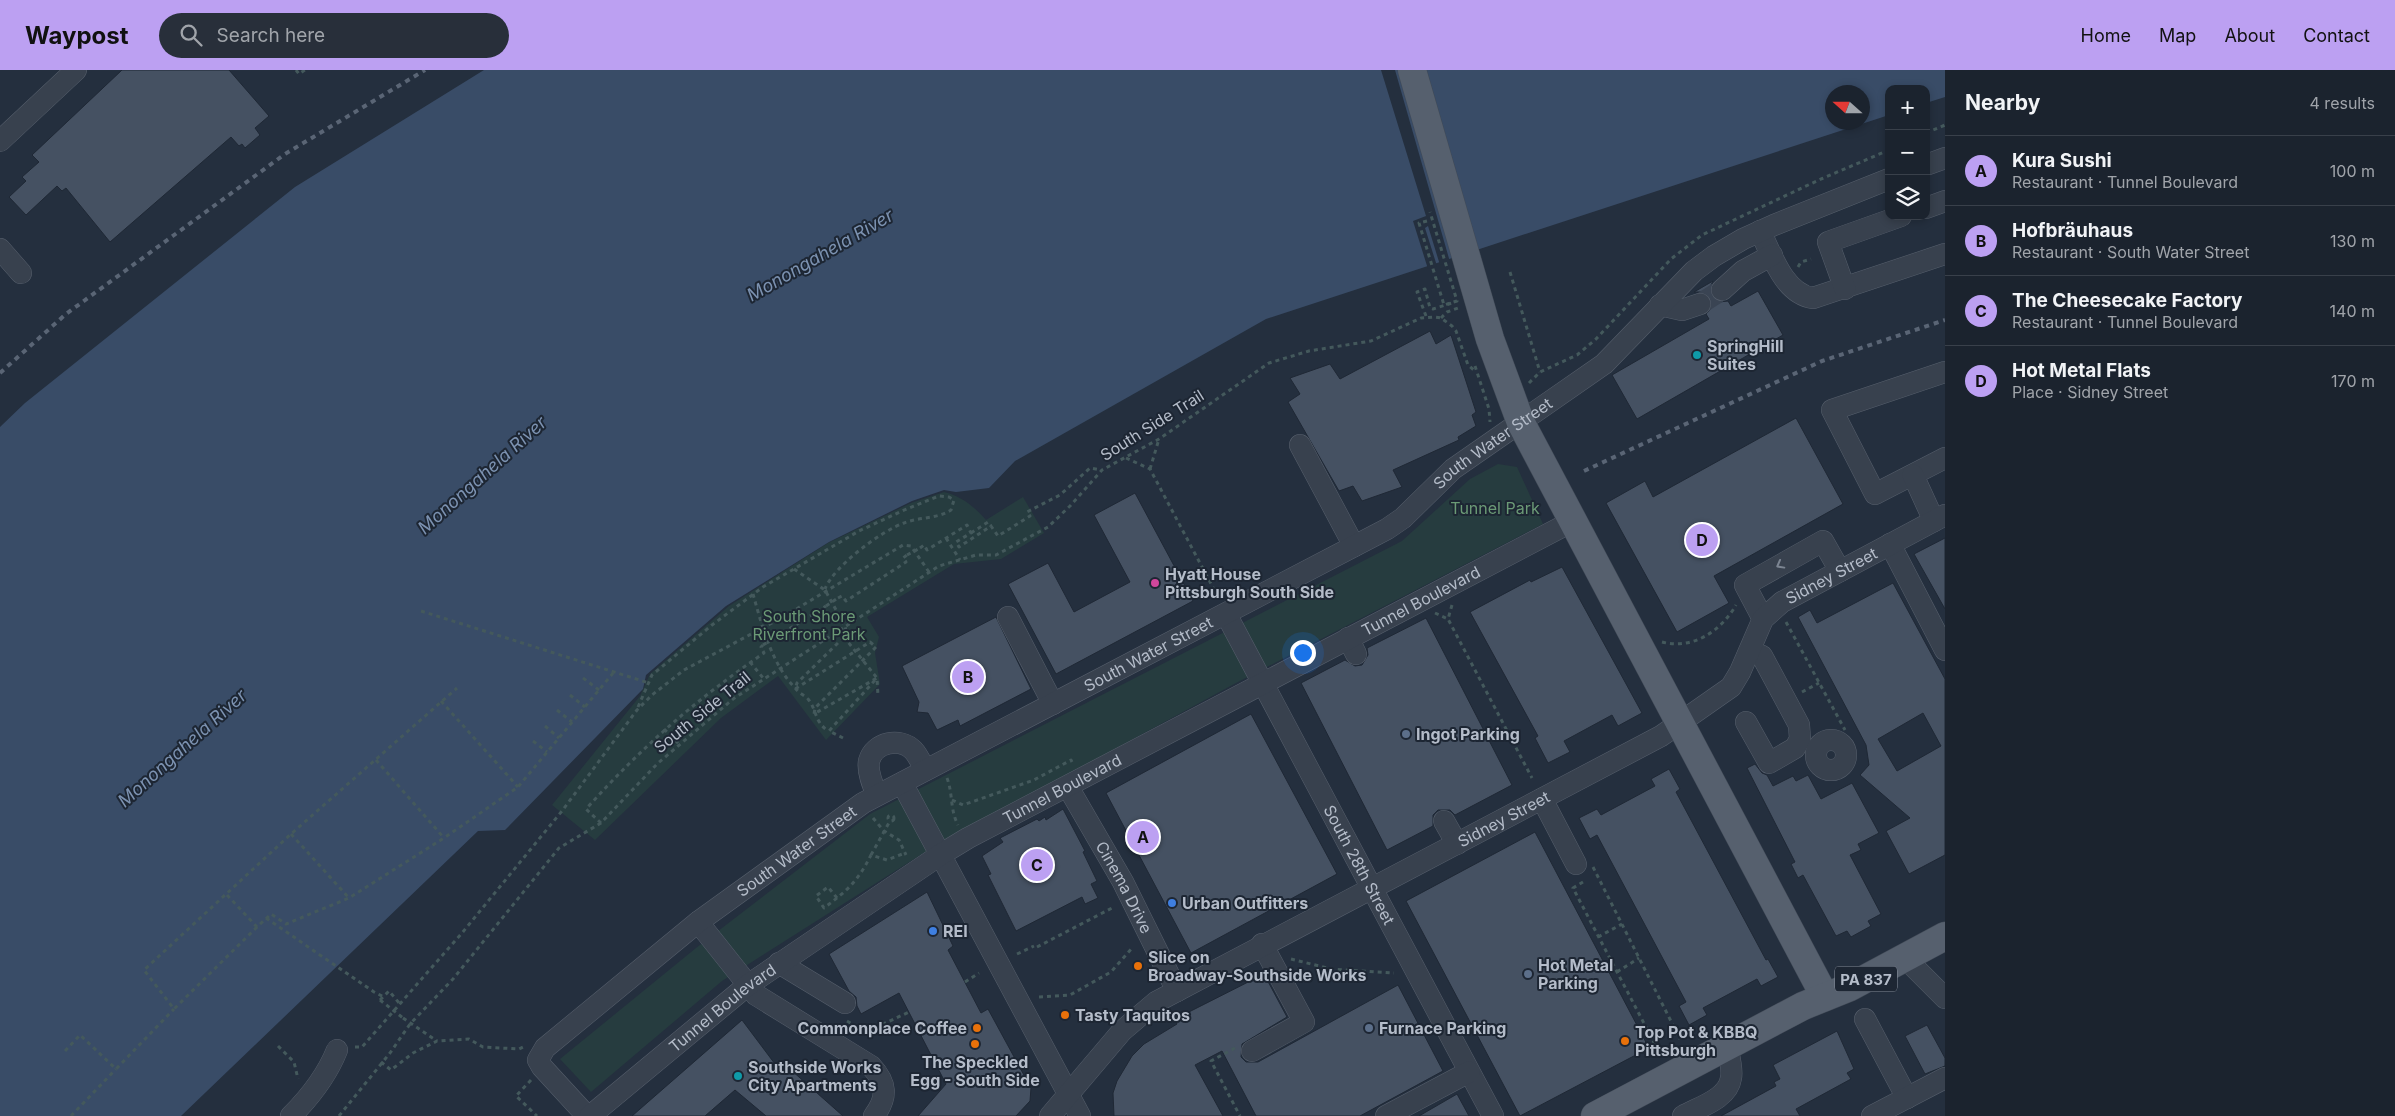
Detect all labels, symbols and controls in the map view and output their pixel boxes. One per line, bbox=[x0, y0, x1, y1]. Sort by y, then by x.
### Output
search box bbox=[159, 13, 509, 58]
text: Waypost bbox=[25, 21, 129, 50]
icon: search bbox=[177, 21, 205, 49]
text: Search here bbox=[217, 24, 325, 47]
text: Home bbox=[2081, 25, 2131, 46]
text: Map bbox=[2159, 25, 2196, 46]
text: About bbox=[2224, 25, 2275, 46]
text: Contact bbox=[2303, 25, 2370, 46]
north arrow bbox=[1825, 85, 1870, 130]
map controls bbox=[1885, 85, 1930, 220]
button: + bbox=[1885, 85, 1930, 130]
text: Nearby bbox=[1965, 90, 2040, 115]
text: 4 results bbox=[2310, 93, 2375, 113]
button: − bbox=[1885, 130, 1930, 175]
text: Kura Sushi bbox=[2012, 149, 2112, 172]
text: A bbox=[1975, 161, 1987, 181]
text: 100 m bbox=[2330, 161, 2375, 181]
text: Restaurant · Tunnel Boulevard bbox=[2012, 172, 2238, 192]
button: layers bbox=[1885, 175, 1930, 220]
water label: Monongahela River bbox=[743, 204, 898, 305]
text: Hofbräuhaus bbox=[2012, 219, 2133, 242]
text: B bbox=[1976, 231, 1986, 251]
text: 130 m bbox=[2330, 231, 2375, 251]
text: Restaurant · South Water Street bbox=[2012, 242, 2249, 262]
text: The Cheesecake Factory bbox=[2012, 289, 2243, 312]
text: C bbox=[1975, 301, 1987, 321]
text: 140 m bbox=[2330, 301, 2375, 321]
text: Restaurant · Tunnel Boulevard bbox=[2012, 312, 2238, 332]
place label: SpringHill Suites bbox=[1707, 336, 1784, 374]
marker: SpringHill Suites bbox=[1691, 349, 1703, 361]
text: Hot Metal Flats bbox=[2012, 359, 2151, 382]
text: D bbox=[1975, 371, 1987, 391]
text: 170 m bbox=[2331, 371, 2375, 391]
text: Place · Sidney Street bbox=[2012, 382, 2168, 402]
street label: South Side Trail bbox=[1096, 385, 1208, 465]
street label: South Water Street bbox=[1429, 393, 1556, 493]
water label: Monongahela River bbox=[413, 411, 551, 538]
park label: Tunnel Park bbox=[1450, 498, 1540, 518]
pin: D bbox=[1686, 521, 1718, 559]
street label: Sidney Street bbox=[1782, 543, 1881, 608]
one-way arrow bbox=[1777, 559, 1786, 569]
street label: Tunnel Boulevard bbox=[1358, 561, 1483, 640]
place label: Hyatt House Pittsburgh South Side bbox=[1165, 564, 1334, 602]
marker: Hyatt House Pittsburgh South Side bbox=[1149, 577, 1161, 589]
park label: South Shore Riverfront Park bbox=[752, 606, 866, 644]
street label: South Water Street bbox=[1080, 612, 1216, 696]
your location bbox=[1290, 640, 1316, 666]
pin: B bbox=[952, 658, 984, 696]
street label: South Side Trail bbox=[650, 667, 754, 757]
water label: Monongahela River bbox=[113, 684, 251, 811]
place label: Ingot Parking bbox=[1416, 724, 1520, 744]
marker: Ingot Parking bbox=[1400, 728, 1412, 740]
street label: Tunnel Boulevard bbox=[999, 749, 1125, 828]
street label: Sidney Street bbox=[1454, 786, 1553, 851]
street label: South Water Street bbox=[733, 801, 860, 901]
street label: South 28th Street bbox=[1319, 802, 1399, 928]
pin: A bbox=[1127, 818, 1159, 856]
street label: Cinema Drive bbox=[1092, 838, 1157, 937]
pin: C bbox=[1021, 846, 1053, 884]
place label: Urban Outfitters bbox=[1182, 893, 1308, 913]
marker: Urban Outfitters bbox=[1166, 897, 1178, 909]
place label: REI bbox=[943, 921, 968, 941]
marker: REI bbox=[927, 925, 939, 937]
place label: Slice on Broadway-Southside Works bbox=[1148, 947, 1367, 985]
place label: Hot Metal Parking bbox=[1538, 955, 1613, 993]
street label: Tunnel Boulevard bbox=[665, 959, 780, 1056]
marker: Slice on Broadway-Southside Works bbox=[1132, 960, 1144, 972]
road number: PA 837 bbox=[1835, 966, 1897, 992]
marker: Hot Metal Parking bbox=[1522, 968, 1534, 980]
place label: Tasty Taquitos bbox=[1075, 1005, 1190, 1025]
marker: Tasty Taquitos bbox=[1059, 1009, 1071, 1021]
place label: Commonplace Coffee bbox=[797, 1018, 967, 1038]
place label: Furnace Parking bbox=[1379, 1018, 1506, 1038]
marker: Commonplace Coffee bbox=[971, 1022, 983, 1034]
marker: Furnace Parking bbox=[1363, 1022, 1375, 1034]
place label: Top Pot & KBBQ Pittsburgh bbox=[1635, 1022, 1757, 1060]
marker: Top Pot & KBBQ Pittsburgh bbox=[1619, 1035, 1631, 1047]
marker: The Speckled Egg - South Side bbox=[969, 1038, 981, 1050]
place label: The Speckled Egg - South Side bbox=[910, 1052, 1040, 1090]
place label: Southside Works City Apartments bbox=[748, 1057, 881, 1095]
marker: Southside Works City Apartments bbox=[732, 1070, 744, 1082]

